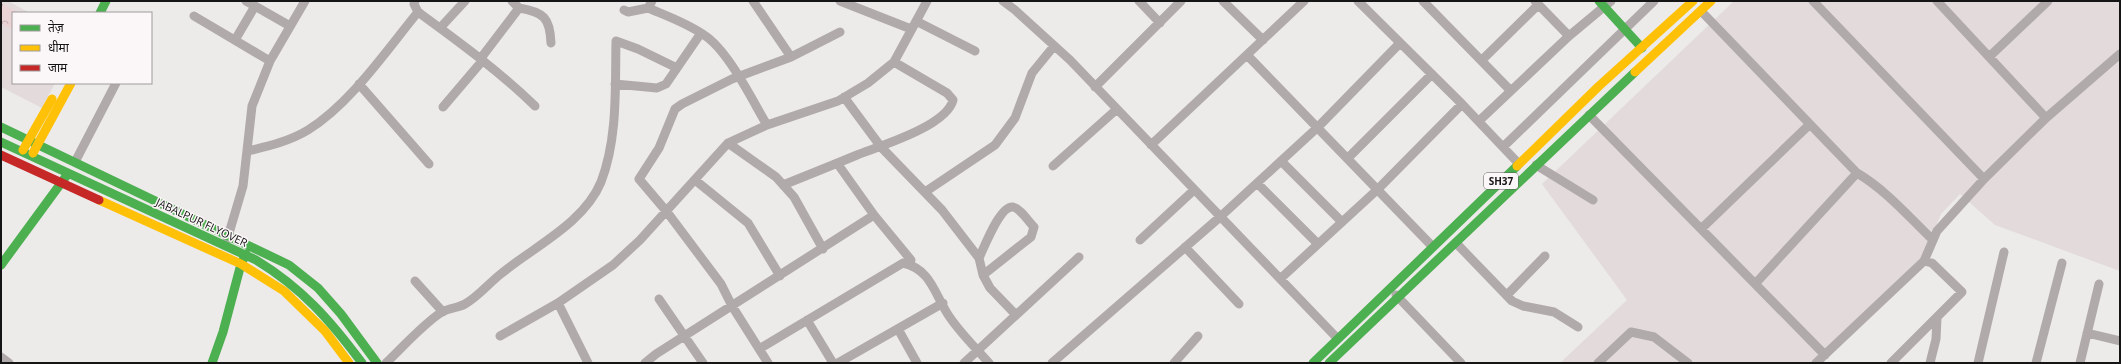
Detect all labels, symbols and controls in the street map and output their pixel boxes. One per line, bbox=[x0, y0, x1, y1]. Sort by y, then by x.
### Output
legend bbox=[12, 12, 152, 84]
text: तेज़ bbox=[48, 19, 65, 36]
text: धीमा bbox=[48, 39, 70, 56]
text: जाम bbox=[48, 59, 68, 76]
road number: SH37 bbox=[1484, 173, 1518, 189]
street label: JABALPUR FLYOVER bbox=[153, 194, 250, 250]

